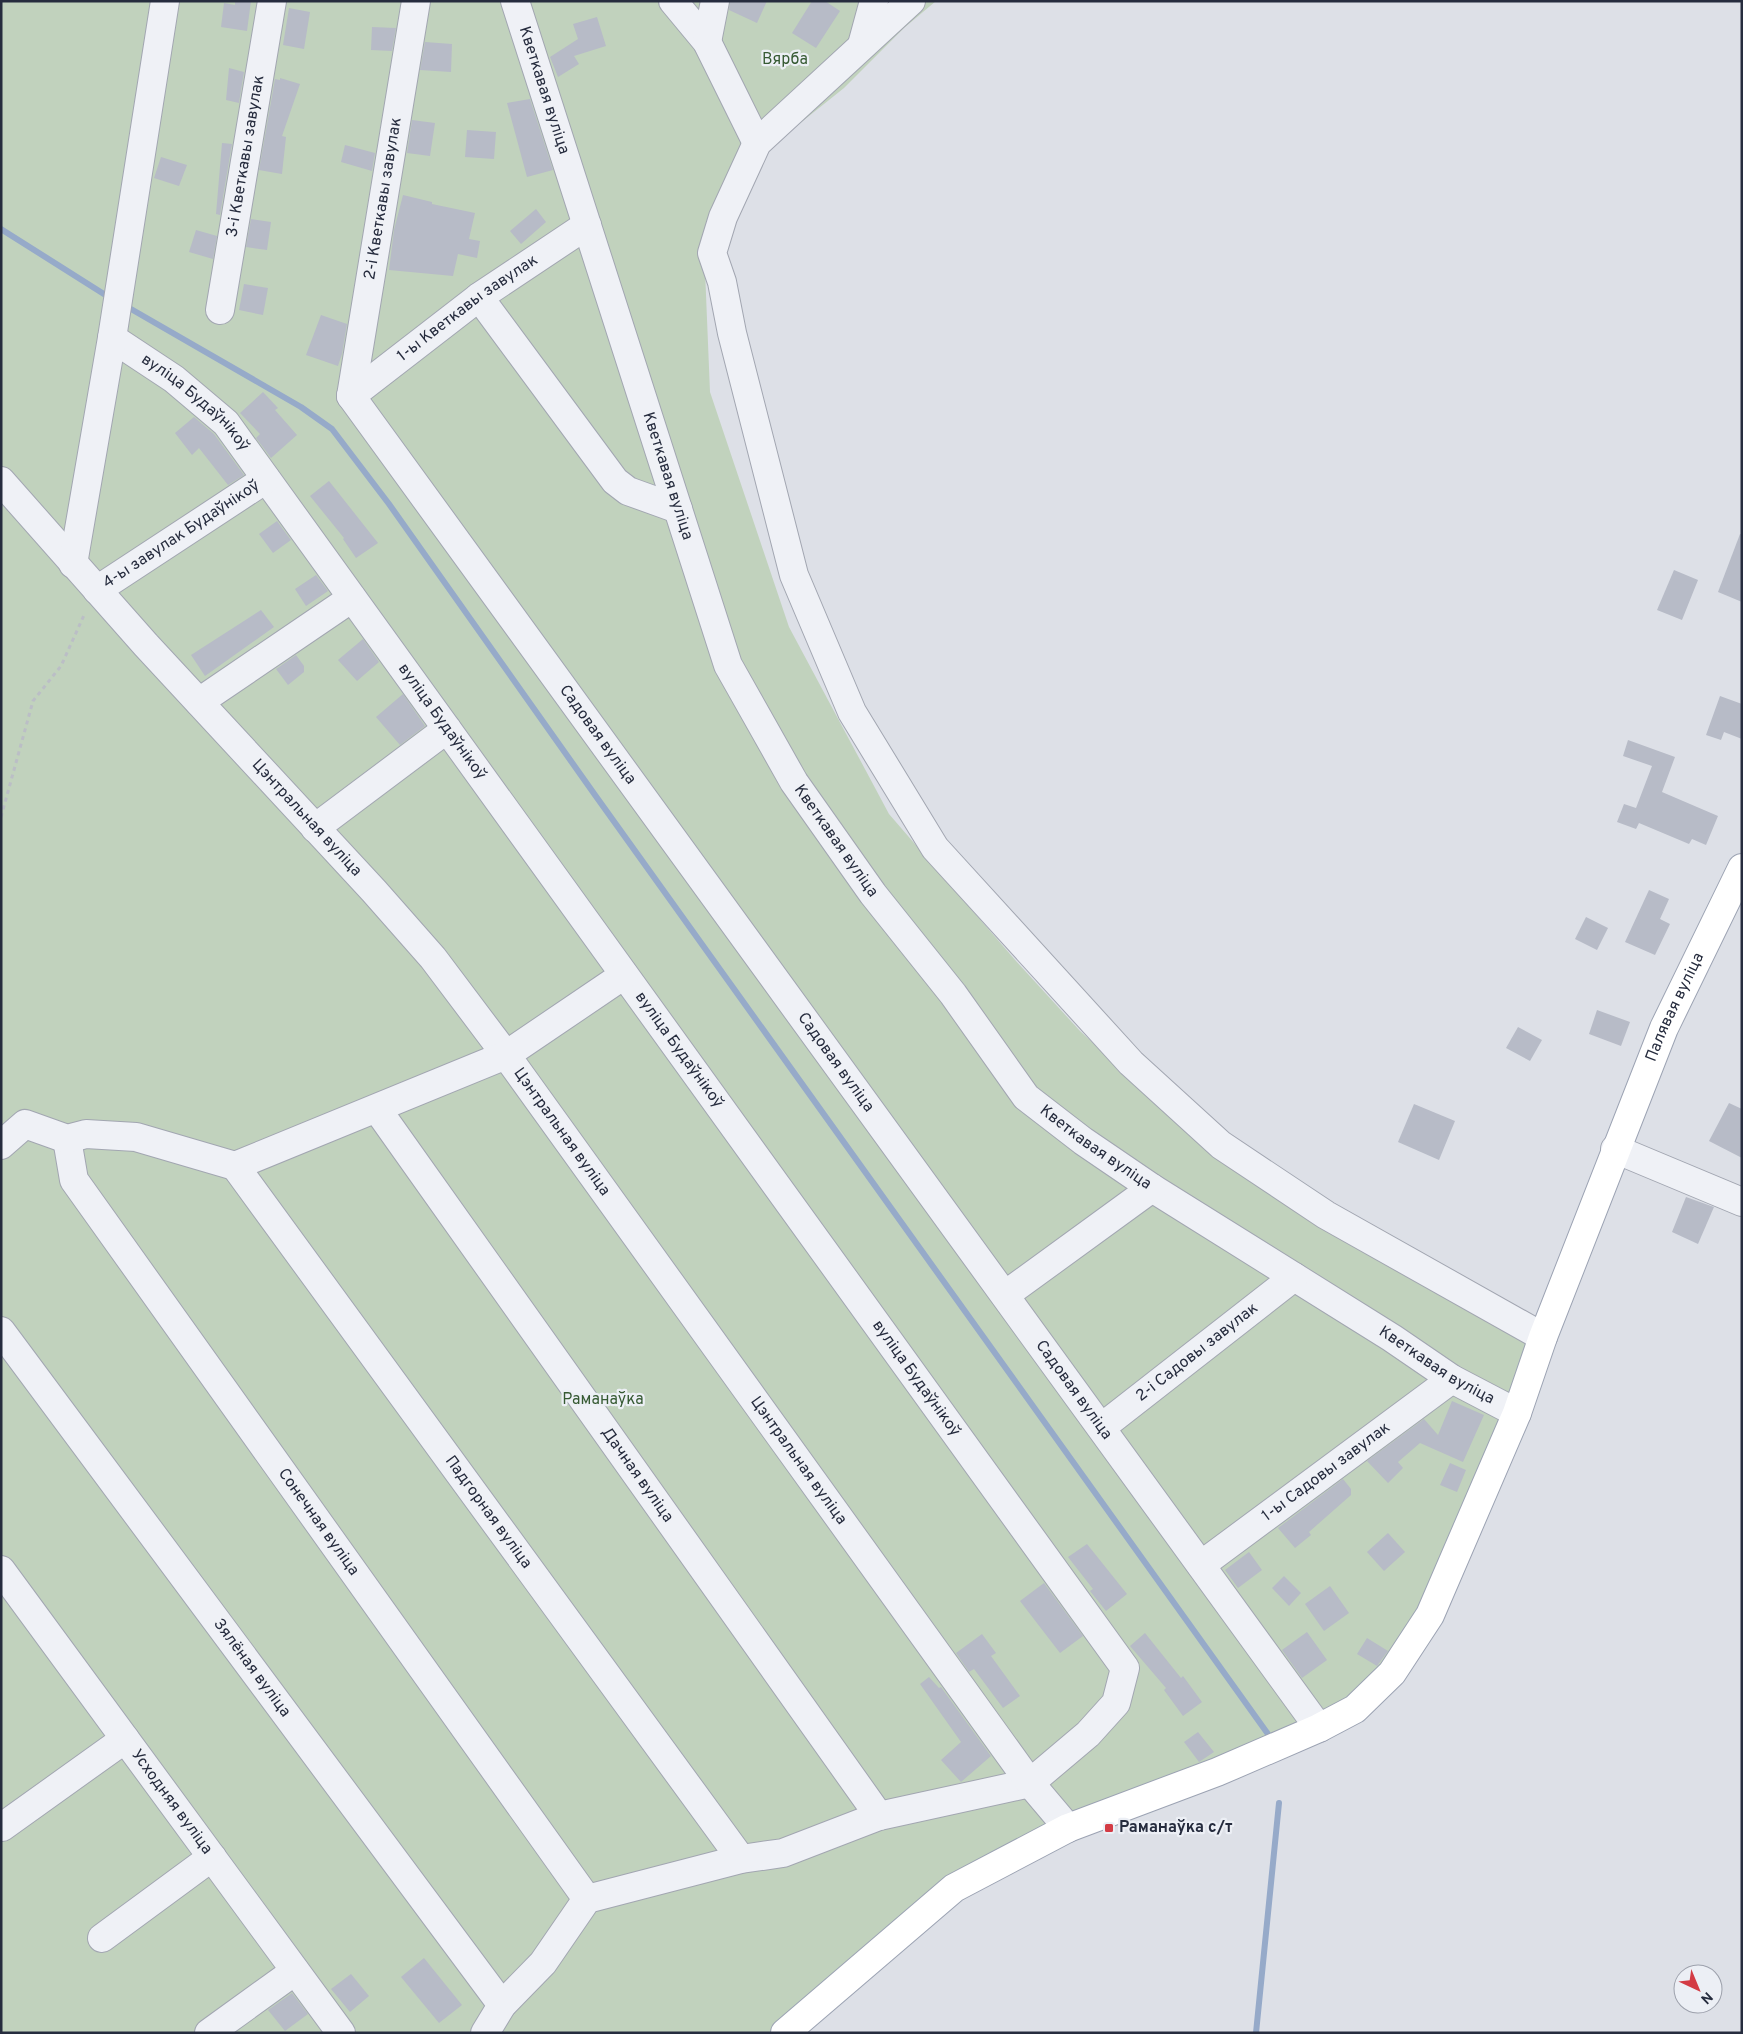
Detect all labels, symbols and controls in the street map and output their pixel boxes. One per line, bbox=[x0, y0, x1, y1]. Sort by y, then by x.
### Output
street label: Кветкавая вуліца bbox=[514, 24, 574, 157]
park label: Вярба bbox=[762, 50, 808, 70]
street label: 3-і Кветкавы завулак bbox=[222, 74, 269, 239]
street label: 2-і Кветкавы завулак bbox=[360, 116, 407, 281]
street label: 1-ы Кветкавы завулак bbox=[393, 250, 542, 366]
street label: вуліца Будаўнікоў bbox=[137, 350, 253, 455]
street label: Кветкавая вуліца bbox=[638, 410, 697, 543]
street label: 4-ы завулак Будаўнікоў bbox=[99, 476, 264, 593]
street label: вуліца Будаўнікоў bbox=[393, 660, 490, 784]
street label: Садовая вуліца bbox=[554, 681, 640, 789]
street label: Цэнтральная вуліца bbox=[247, 755, 366, 881]
street label: Кветкавая вуліца bbox=[789, 781, 882, 901]
street label: Палявая вуліца bbox=[1642, 950, 1709, 1065]
street label: вуліца Будаўнікоў bbox=[630, 988, 728, 1112]
street label: Садовая вуліца bbox=[793, 1009, 878, 1116]
street label: Цэнтральная вуліца bbox=[509, 1064, 614, 1200]
street label: Кветкавая вуліца bbox=[1035, 1101, 1155, 1195]
street label: 2-і Садовы завулак bbox=[1132, 1299, 1262, 1406]
street label: вуліца Будаўнікоў bbox=[867, 1316, 965, 1441]
street label: Кветкавая вуліца bbox=[1375, 1322, 1498, 1409]
street label: Садовая вуліца bbox=[1031, 1336, 1116, 1444]
park label: Раманаўка bbox=[562, 1390, 644, 1410]
street label: Цэнтральная вуліца bbox=[745, 1393, 851, 1529]
street label: 1-ы Садовы завулак bbox=[1258, 1418, 1394, 1526]
street label: Дачная вуліца bbox=[596, 1424, 677, 1526]
street label: Падгорная вуліца bbox=[440, 1452, 536, 1573]
street label: Сонечная вуліца bbox=[273, 1465, 363, 1580]
street label: Зялёная вуліца bbox=[208, 1615, 295, 1721]
street label: Усходняя вуліца bbox=[126, 1746, 217, 1859]
place label: Раманаўка с/т bbox=[1119, 1818, 1233, 1838]
marker: Раманаўка с/т bbox=[1103, 1822, 1115, 1834]
north arrow bbox=[1673, 1964, 1723, 2014]
text: N bbox=[1696, 1988, 1716, 2007]

